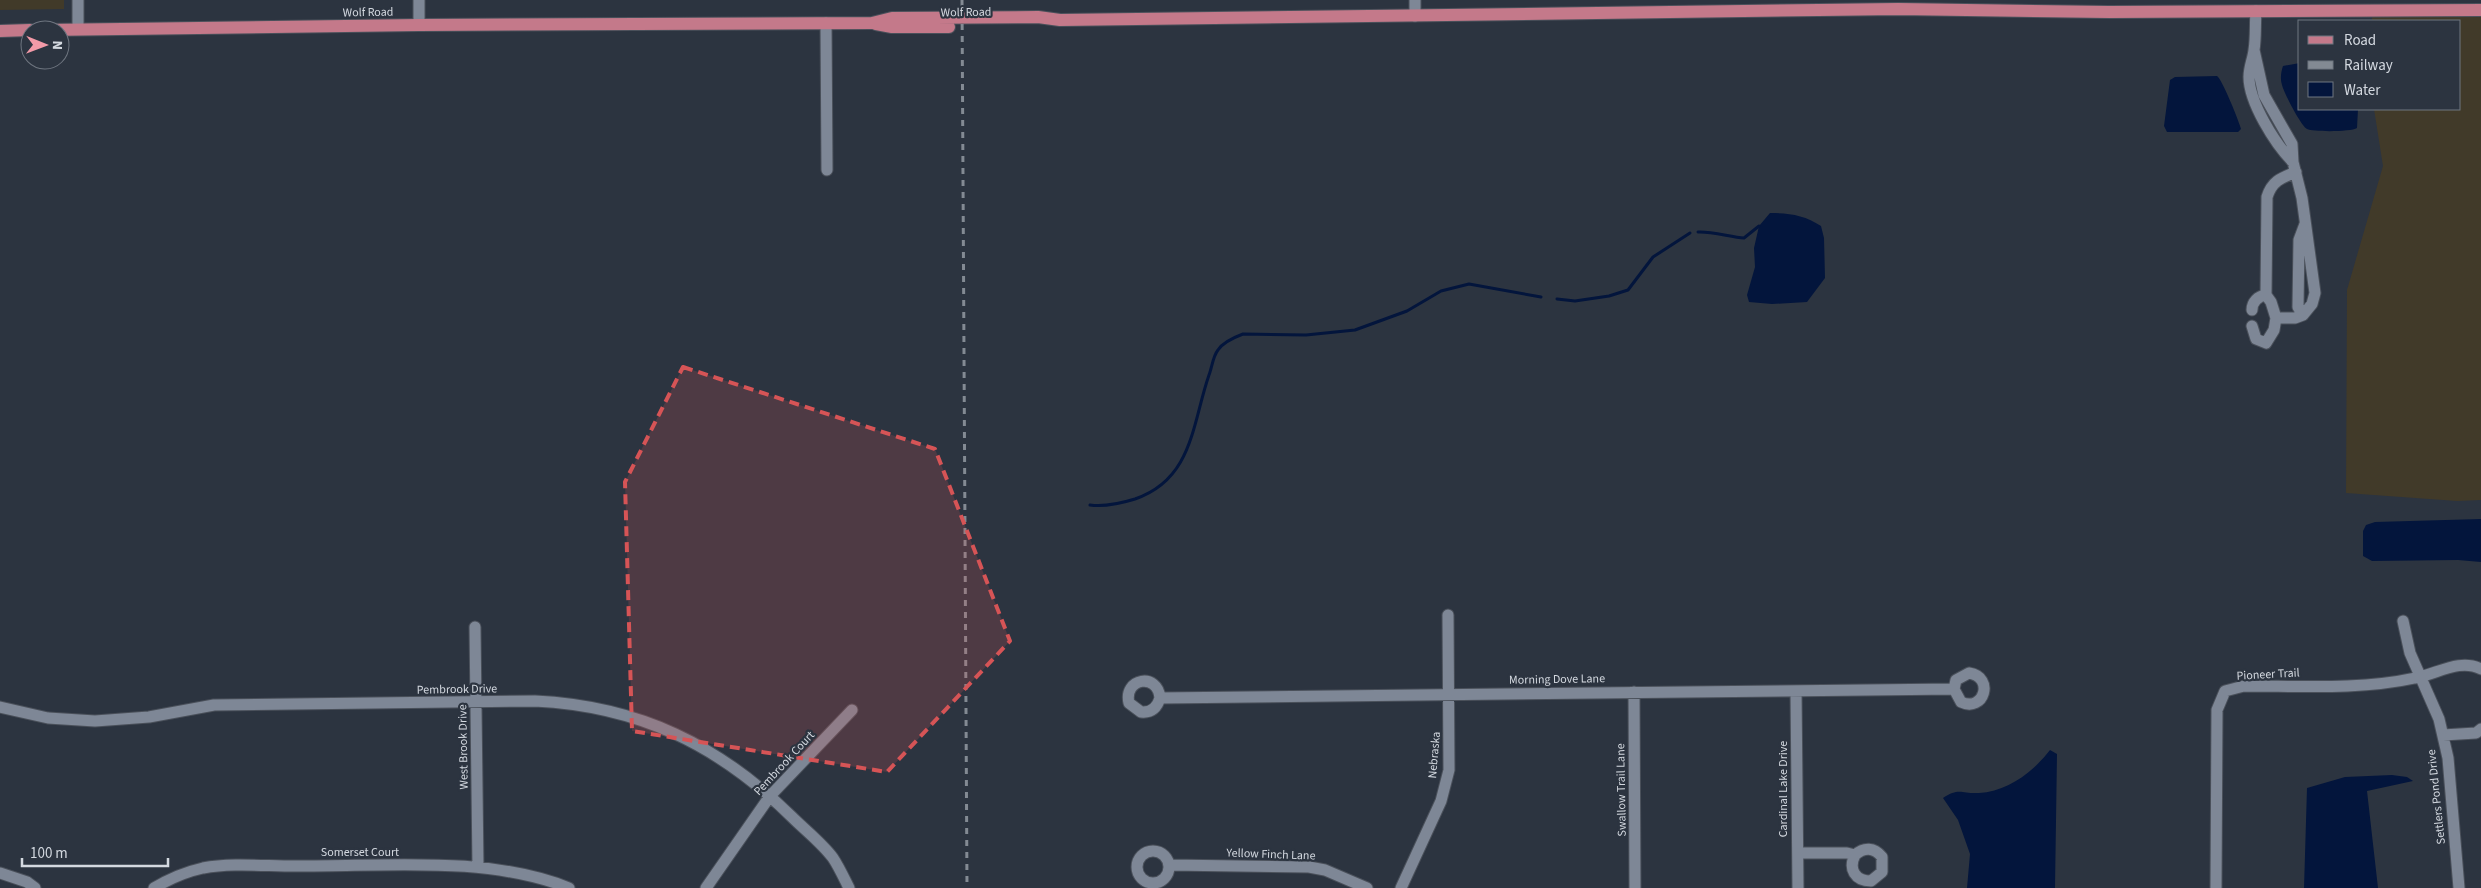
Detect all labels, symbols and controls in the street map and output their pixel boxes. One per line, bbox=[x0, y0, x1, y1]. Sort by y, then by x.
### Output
street label: Wolf Road bbox=[343, 4, 393, 21]
street label: Wolf Road bbox=[941, 4, 991, 21]
north arrow bbox=[20, 20, 70, 70]
legend bbox=[2298, 20, 2461, 110]
text: Road bbox=[2344, 30, 2376, 51]
text: N bbox=[47, 40, 67, 50]
text: Railway bbox=[2344, 55, 2393, 76]
text: Water bbox=[2344, 80, 2381, 101]
street label: Pioneer Trail bbox=[2236, 664, 2300, 685]
street label: Morning Dove Lane bbox=[1509, 670, 1605, 689]
street label: Pembrook Drive bbox=[417, 680, 497, 699]
street label: West Brook Drive bbox=[454, 704, 473, 790]
street label: Pembrook Court bbox=[750, 727, 819, 799]
street label: Nebraska bbox=[1424, 731, 1445, 779]
street label: Cardinal Lake Drive bbox=[1775, 741, 1792, 837]
street label: Swallow Trail Lane bbox=[1612, 743, 1631, 837]
street label: Settlers Pond Drive bbox=[2423, 749, 2450, 845]
scale bar bbox=[22, 836, 169, 868]
text: 100 m bbox=[30, 843, 68, 864]
street label: Somerset Court bbox=[321, 844, 399, 861]
street label: Yellow Finch Lane bbox=[1225, 844, 1316, 865]

